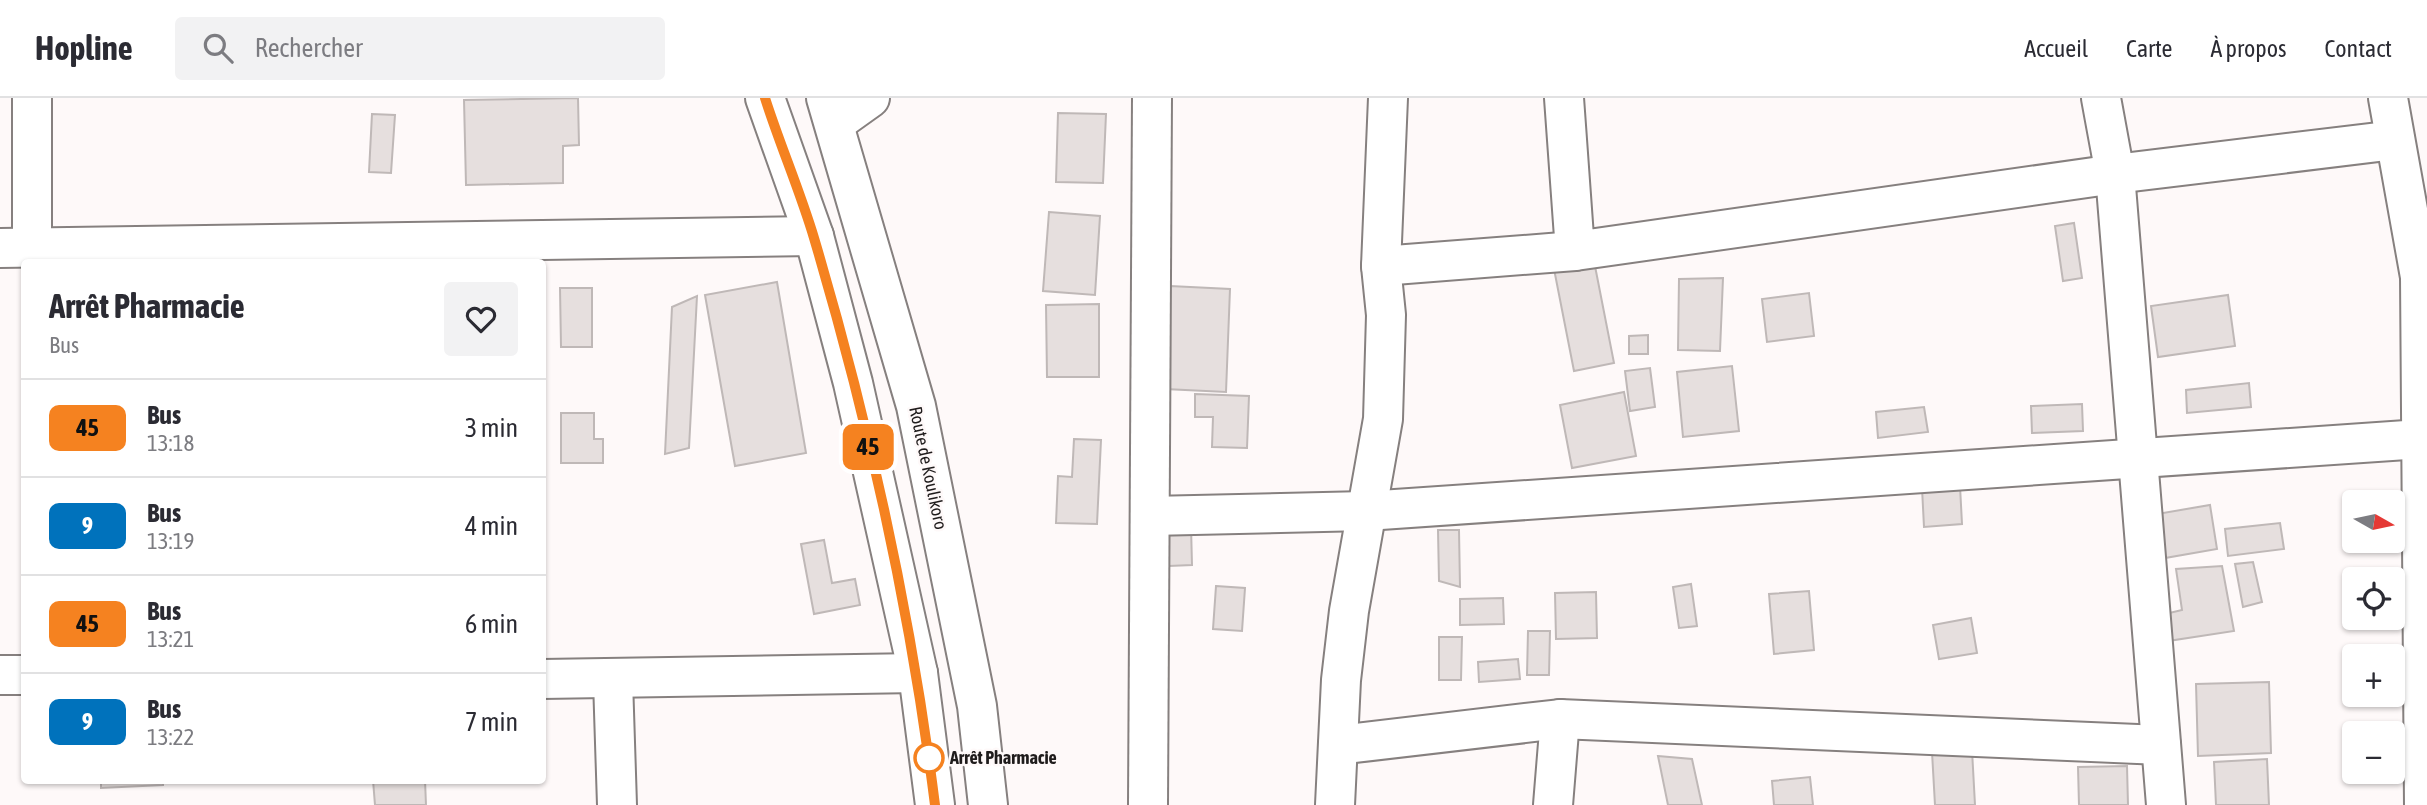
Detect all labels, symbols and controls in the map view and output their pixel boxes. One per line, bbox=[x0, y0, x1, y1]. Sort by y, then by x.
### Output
search box bbox=[175, 17, 665, 80]
text: Hopline bbox=[35, 29, 133, 67]
icon: search bbox=[199, 29, 237, 67]
text: Rechercher bbox=[255, 33, 363, 63]
text: Accueil bbox=[2024, 35, 2088, 62]
text: Carte bbox=[2126, 35, 2172, 62]
text: À propos bbox=[2210, 35, 2286, 62]
text: Contact bbox=[2324, 35, 2392, 62]
button: heart bbox=[444, 282, 518, 356]
text: Arrêt Pharmacie bbox=[49, 287, 245, 325]
text: Bus bbox=[49, 332, 79, 358]
text: Bus bbox=[147, 400, 181, 430]
street label: Route de Koulikoro bbox=[905, 404, 952, 531]
text: 3 min bbox=[465, 413, 518, 443]
text: 45 bbox=[76, 414, 99, 441]
line badge: 45 bbox=[836, 424, 900, 470]
text: 13:18 bbox=[147, 430, 194, 456]
text: 45 bbox=[857, 433, 879, 460]
north arrow bbox=[2342, 490, 2404, 553]
map controls bbox=[2342, 490, 2405, 784]
text: Bus bbox=[147, 498, 181, 528]
text: 4 min bbox=[465, 511, 518, 541]
text: 9 bbox=[82, 512, 93, 539]
text: 13:19 bbox=[147, 528, 194, 554]
button: locate bbox=[2342, 567, 2405, 630]
text: Bus bbox=[147, 596, 181, 626]
text: 6 min bbox=[465, 609, 518, 639]
text: 45 bbox=[76, 610, 99, 637]
text: 13:21 bbox=[147, 626, 194, 652]
button: + bbox=[2342, 644, 2405, 707]
text: Bus bbox=[147, 694, 181, 724]
text: 7 min bbox=[465, 707, 518, 737]
text: 9 bbox=[82, 708, 93, 735]
button: − bbox=[2342, 721, 2405, 784]
text: 13:22 bbox=[147, 724, 194, 750]
marker: Arrêt Pharmacie bbox=[914, 743, 944, 773]
place label: Arrêt Pharmacie bbox=[949, 747, 1057, 768]

